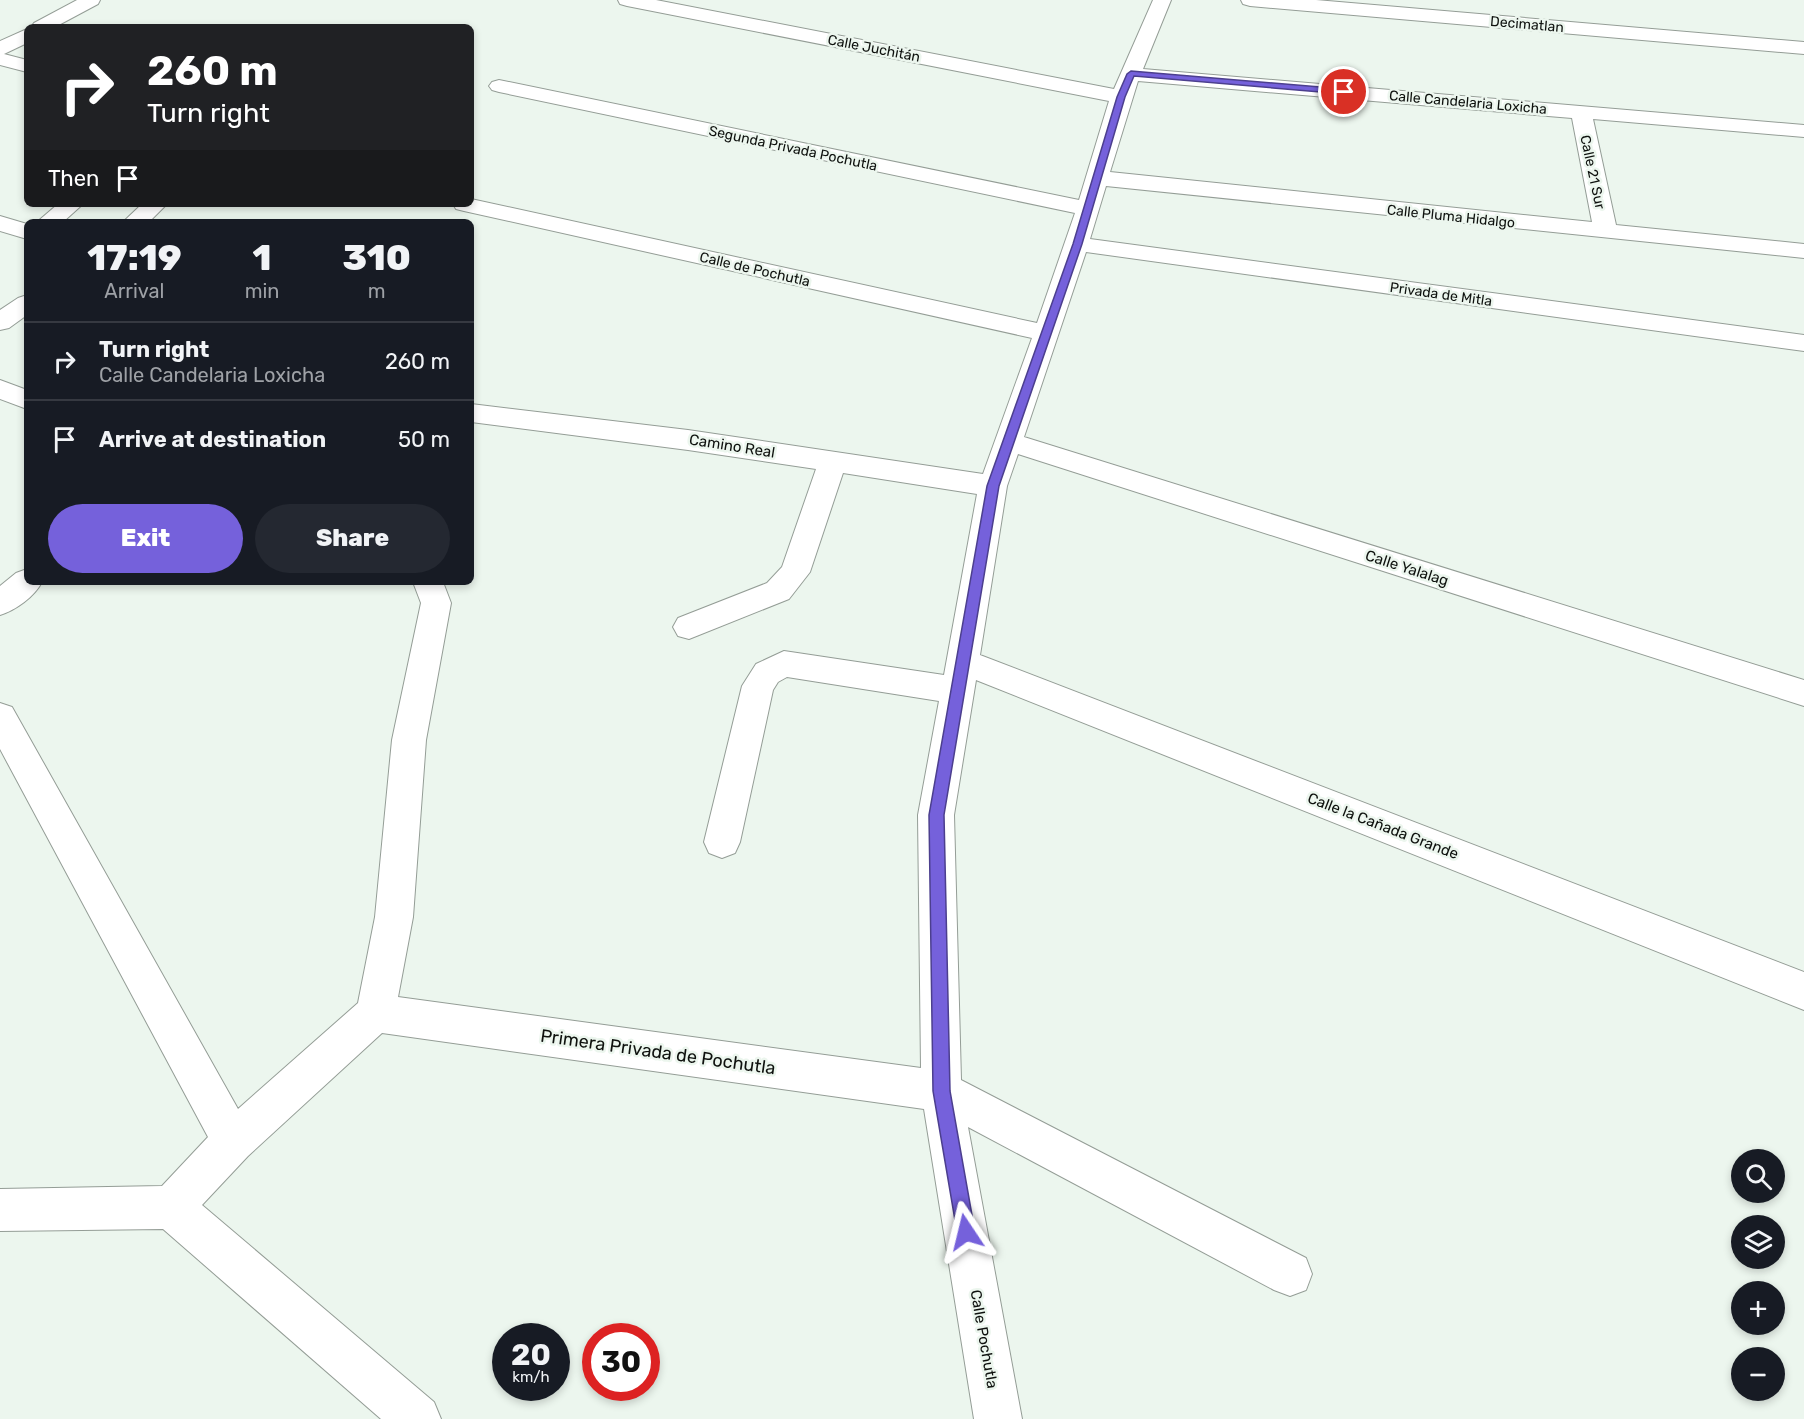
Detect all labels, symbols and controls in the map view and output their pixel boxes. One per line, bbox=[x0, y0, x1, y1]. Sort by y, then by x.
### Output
street label: Decimatlan bbox=[1489, 13, 1564, 36]
street label: Calle Juchitán bbox=[826, 31, 922, 66]
text: 260 m bbox=[147, 46, 278, 96]
icon: right bbox=[48, 48, 126, 126]
pin bbox=[1318, 66, 1369, 117]
icon: arrive bbox=[1327, 75, 1360, 108]
street label: Calle Candelaria Loxicha bbox=[1388, 87, 1548, 118]
text: Turn right bbox=[147, 97, 270, 129]
street label: Segunda Privada Pochutla bbox=[707, 122, 879, 175]
street label: Calle 21 Sur bbox=[1576, 134, 1609, 211]
icon: arrive bbox=[111, 162, 144, 195]
text: Then bbox=[48, 165, 99, 192]
street label: Calle Pluma Hidalgo bbox=[1386, 201, 1516, 232]
text: 17:19 bbox=[87, 236, 182, 279]
text: 1 bbox=[253, 236, 272, 279]
text: 310 bbox=[343, 236, 411, 279]
street label: Calle de Pochutla bbox=[698, 249, 812, 290]
text: Arrival bbox=[104, 279, 164, 303]
text: min bbox=[245, 279, 279, 303]
text: m bbox=[368, 279, 386, 303]
street label: Privada de Mitla bbox=[1389, 279, 1493, 310]
text: Turn right bbox=[99, 336, 209, 363]
icon: right bbox=[48, 345, 81, 378]
text: 260 m bbox=[385, 348, 450, 375]
text: Calle Candelaria Loxicha bbox=[99, 363, 325, 387]
icon: arrive bbox=[48, 423, 81, 456]
text: Arrive at destination bbox=[99, 426, 326, 453]
text: 50 m bbox=[398, 426, 450, 453]
street label: Camino Real bbox=[688, 430, 776, 462]
button: Exit bbox=[48, 504, 243, 573]
button: Share bbox=[255, 504, 450, 573]
street label: Calle Yalalag bbox=[1363, 546, 1451, 590]
street label: Calle la Cañada Grande bbox=[1305, 789, 1461, 863]
street label: Primera Privada de Pochutla bbox=[539, 1025, 777, 1079]
map controls bbox=[1731, 1149, 1785, 1401]
button: search bbox=[1731, 1149, 1785, 1203]
position arrow bbox=[934, 1200, 998, 1264]
button: layers bbox=[1731, 1215, 1785, 1269]
button: + bbox=[1731, 1281, 1785, 1335]
street label: Calle Pochutla bbox=[966, 1288, 1002, 1390]
speed limit sign: 30 bbox=[582, 1323, 660, 1401]
text: 20 bbox=[511, 1337, 551, 1373]
button: − bbox=[1731, 1347, 1785, 1401]
text: km/h bbox=[512, 1368, 550, 1386]

